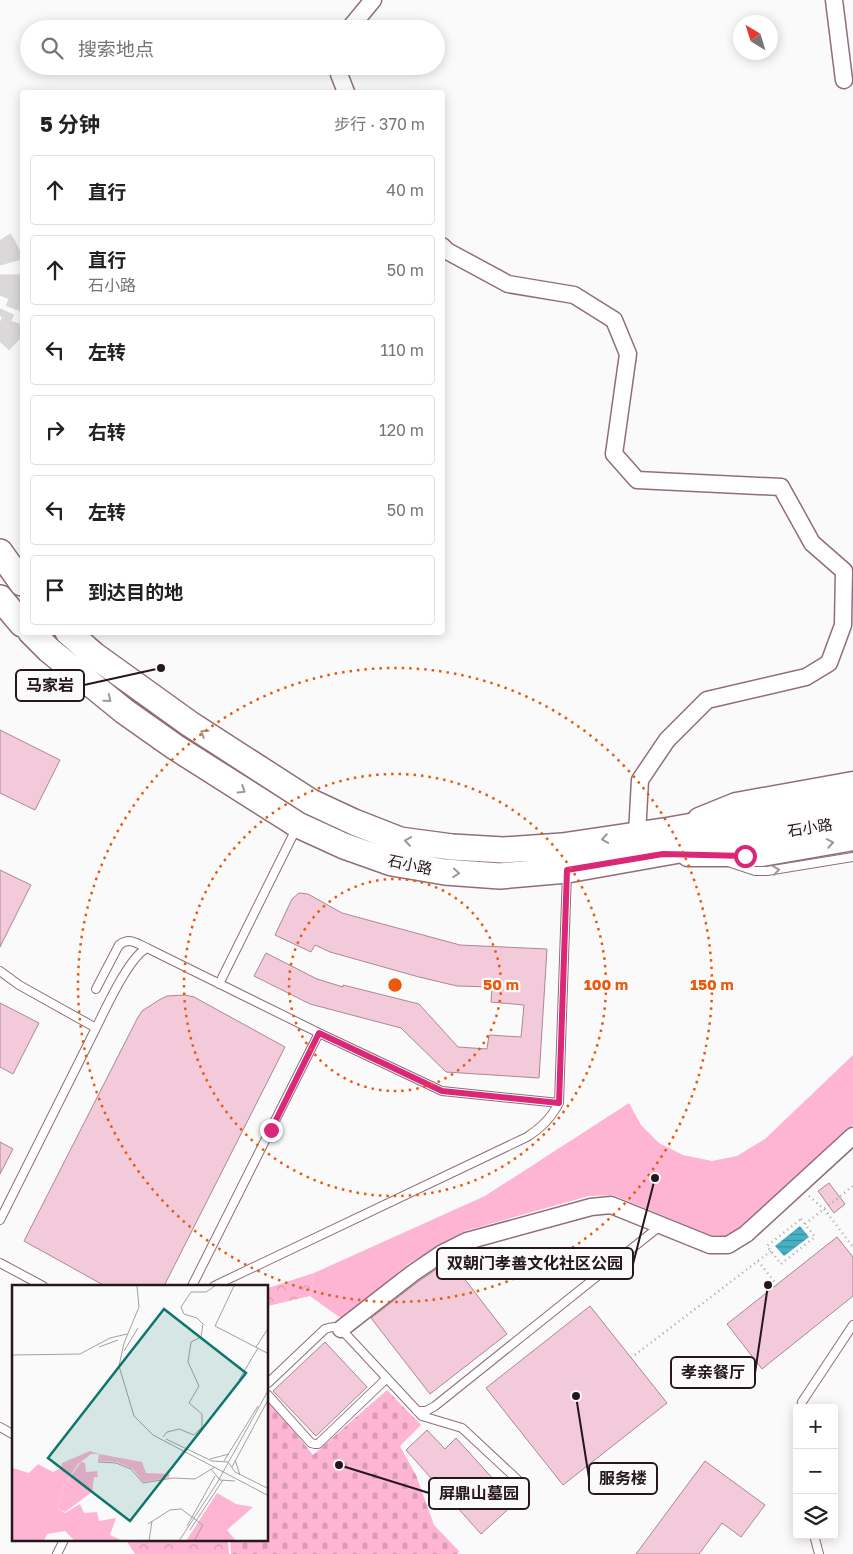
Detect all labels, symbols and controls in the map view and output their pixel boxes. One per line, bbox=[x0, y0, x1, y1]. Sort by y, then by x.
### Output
north arrow bbox=[733, 15, 778, 60]
search box bbox=[20, 20, 445, 75]
icon: search bbox=[38, 34, 66, 62]
text: 搜索地点 bbox=[78, 37, 154, 60]
text: 5 分钟 bbox=[40, 111, 100, 137]
text: 步行 · 370 m bbox=[334, 114, 425, 134]
icon: ahead bbox=[41, 176, 69, 204]
text: 直行 bbox=[88, 180, 126, 203]
text: 40 m bbox=[386, 180, 424, 200]
text: 直行 bbox=[88, 248, 126, 271]
icon: ahead bbox=[41, 256, 69, 284]
text: 50 m bbox=[387, 260, 424, 280]
text: 石小路 bbox=[88, 275, 136, 295]
icon: left bbox=[41, 336, 69, 364]
text: 左转 bbox=[88, 340, 126, 363]
text: 110 m bbox=[380, 340, 424, 360]
icon: right bbox=[41, 416, 69, 444]
text: 右转 bbox=[88, 420, 126, 443]
text: 120 m bbox=[379, 420, 424, 440]
icon: left bbox=[41, 496, 69, 524]
text: 左转 bbox=[88, 500, 126, 523]
text: 50 m bbox=[387, 500, 424, 520]
icon: arrive bbox=[41, 576, 69, 604]
text: 到达目的地 bbox=[88, 580, 183, 603]
callout: 马家岩 bbox=[16, 670, 84, 701]
text: 马家岩 bbox=[26, 675, 74, 695]
one-way arrow bbox=[102, 693, 111, 701]
one-way arrow bbox=[200, 730, 210, 739]
one-way arrow bbox=[237, 784, 246, 793]
street label: 石小路 bbox=[786, 815, 833, 839]
one-way arrow bbox=[600, 834, 609, 844]
one-way arrow bbox=[404, 836, 412, 847]
one-way arrow bbox=[826, 838, 835, 848]
route start bbox=[734, 845, 757, 868]
street label: 石小路 bbox=[386, 851, 434, 878]
one-way arrow bbox=[772, 865, 781, 875]
one-way arrow bbox=[452, 867, 460, 878]
text: 50 m bbox=[483, 975, 519, 993]
text: 100 m bbox=[584, 975, 628, 993]
text: 150 m bbox=[690, 975, 734, 993]
centre of rings bbox=[386, 976, 404, 994]
route end bbox=[260, 1119, 283, 1142]
callout: 双朝门孝善文化社区公园 bbox=[437, 1248, 633, 1279]
text: 双朝门孝善文化社区公园 bbox=[447, 1253, 623, 1273]
inset map bbox=[12, 1285, 269, 1542]
callout: 孝亲餐厅 bbox=[671, 1357, 755, 1388]
text: 孝亲餐厅 bbox=[681, 1362, 745, 1382]
map controls bbox=[793, 1404, 838, 1539]
button: + bbox=[793, 1404, 838, 1449]
button: − bbox=[793, 1449, 838, 1494]
callout: 服务楼 bbox=[589, 1463, 657, 1494]
text: 服务楼 bbox=[599, 1468, 647, 1488]
callout: 屏鼎山墓园 bbox=[429, 1478, 529, 1509]
text: 屏鼎山墓园 bbox=[439, 1483, 519, 1503]
button: layers bbox=[793, 1494, 838, 1539]

